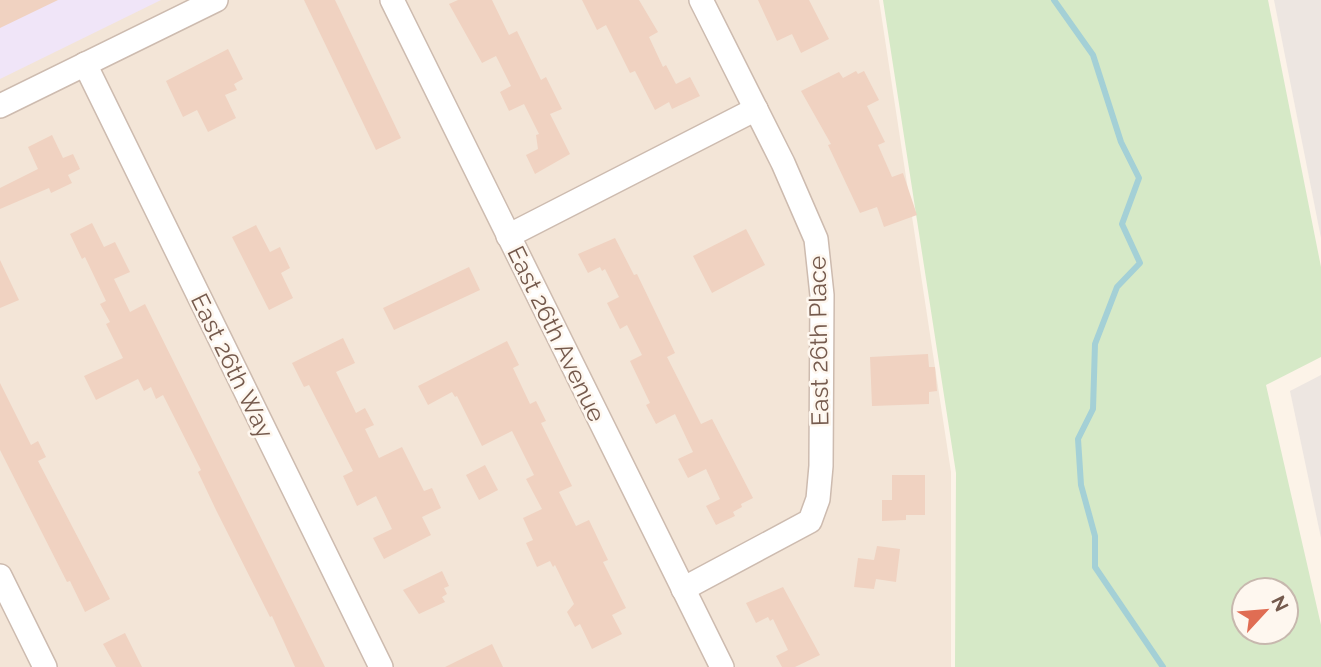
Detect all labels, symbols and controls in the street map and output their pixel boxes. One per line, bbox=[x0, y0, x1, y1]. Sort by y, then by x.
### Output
street label: East 26th Avenue bbox=[501, 241, 612, 426]
street label: East 26th Place bbox=[803, 256, 834, 426]
street label: East 26th Way bbox=[185, 289, 280, 443]
north arrow bbox=[1230, 576, 1300, 646]
text: N bbox=[1267, 592, 1293, 615]

